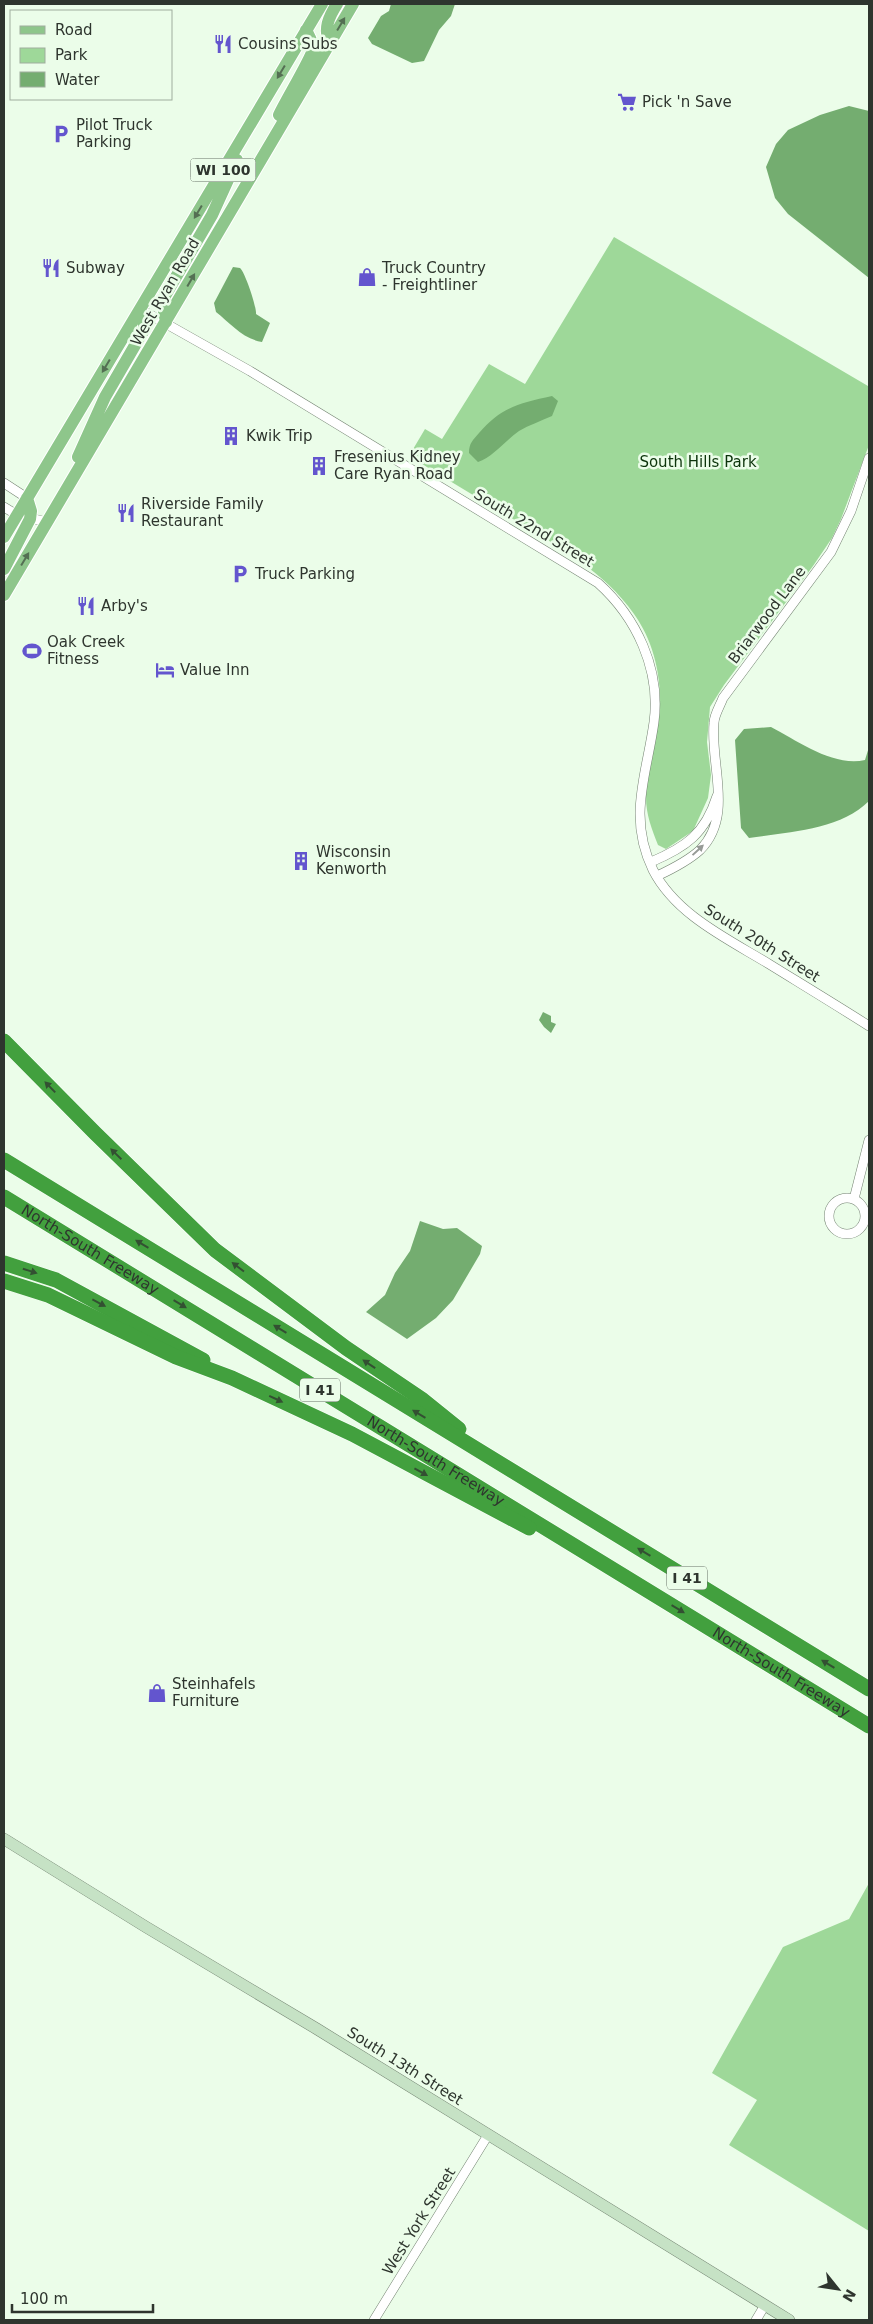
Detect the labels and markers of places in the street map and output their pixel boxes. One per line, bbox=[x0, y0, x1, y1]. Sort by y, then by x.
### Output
restaurant icon: Cousins Subs bbox=[212, 33, 234, 55]
place label: Cousins Subs bbox=[238, 35, 338, 53]
supermarket icon: Pick 'n Save bbox=[616, 91, 638, 113]
place label: Pick 'n Save bbox=[642, 93, 732, 111]
place label: Pilot Truck Parking bbox=[76, 116, 153, 151]
parking icon: Pilot Truck Parking bbox=[50, 123, 72, 145]
restaurant icon: Subway bbox=[40, 257, 62, 279]
place label: Subway bbox=[66, 259, 125, 277]
place label: Truck Country - Freightliner bbox=[381, 259, 486, 294]
shop icon: Truck Country - Freightliner bbox=[356, 266, 378, 288]
building icon: Kwik Trip bbox=[220, 425, 242, 447]
place label: Kwik Trip bbox=[246, 427, 313, 445]
place label: Fresenius Kidney Care Ryan Road bbox=[334, 448, 461, 483]
building icon: Fresenius Kidney Care Ryan Road bbox=[308, 455, 330, 477]
place label: Riverside Family Restaurant bbox=[141, 495, 264, 530]
restaurant icon: Riverside Family Restaurant bbox=[115, 502, 137, 524]
parking icon: Truck Parking bbox=[229, 563, 251, 585]
place label: Truck Parking bbox=[254, 565, 355, 583]
restaurant icon: Arby's bbox=[75, 595, 97, 617]
place label: Arby's bbox=[101, 597, 148, 615]
place label: Oak Creek Fitness bbox=[47, 633, 125, 668]
sports icon: Oak Creek Fitness bbox=[21, 640, 43, 662]
hotel icon: Value Inn bbox=[154, 659, 176, 681]
place label: Value Inn bbox=[180, 661, 249, 679]
place label: Wisconsin Kenworth bbox=[316, 843, 391, 878]
building icon: Wisconsin Kenworth bbox=[290, 850, 312, 872]
place label: Steinhafels Furniture bbox=[172, 1675, 256, 1710]
shop icon: Steinhafels Furniture bbox=[146, 1682, 168, 1704]

